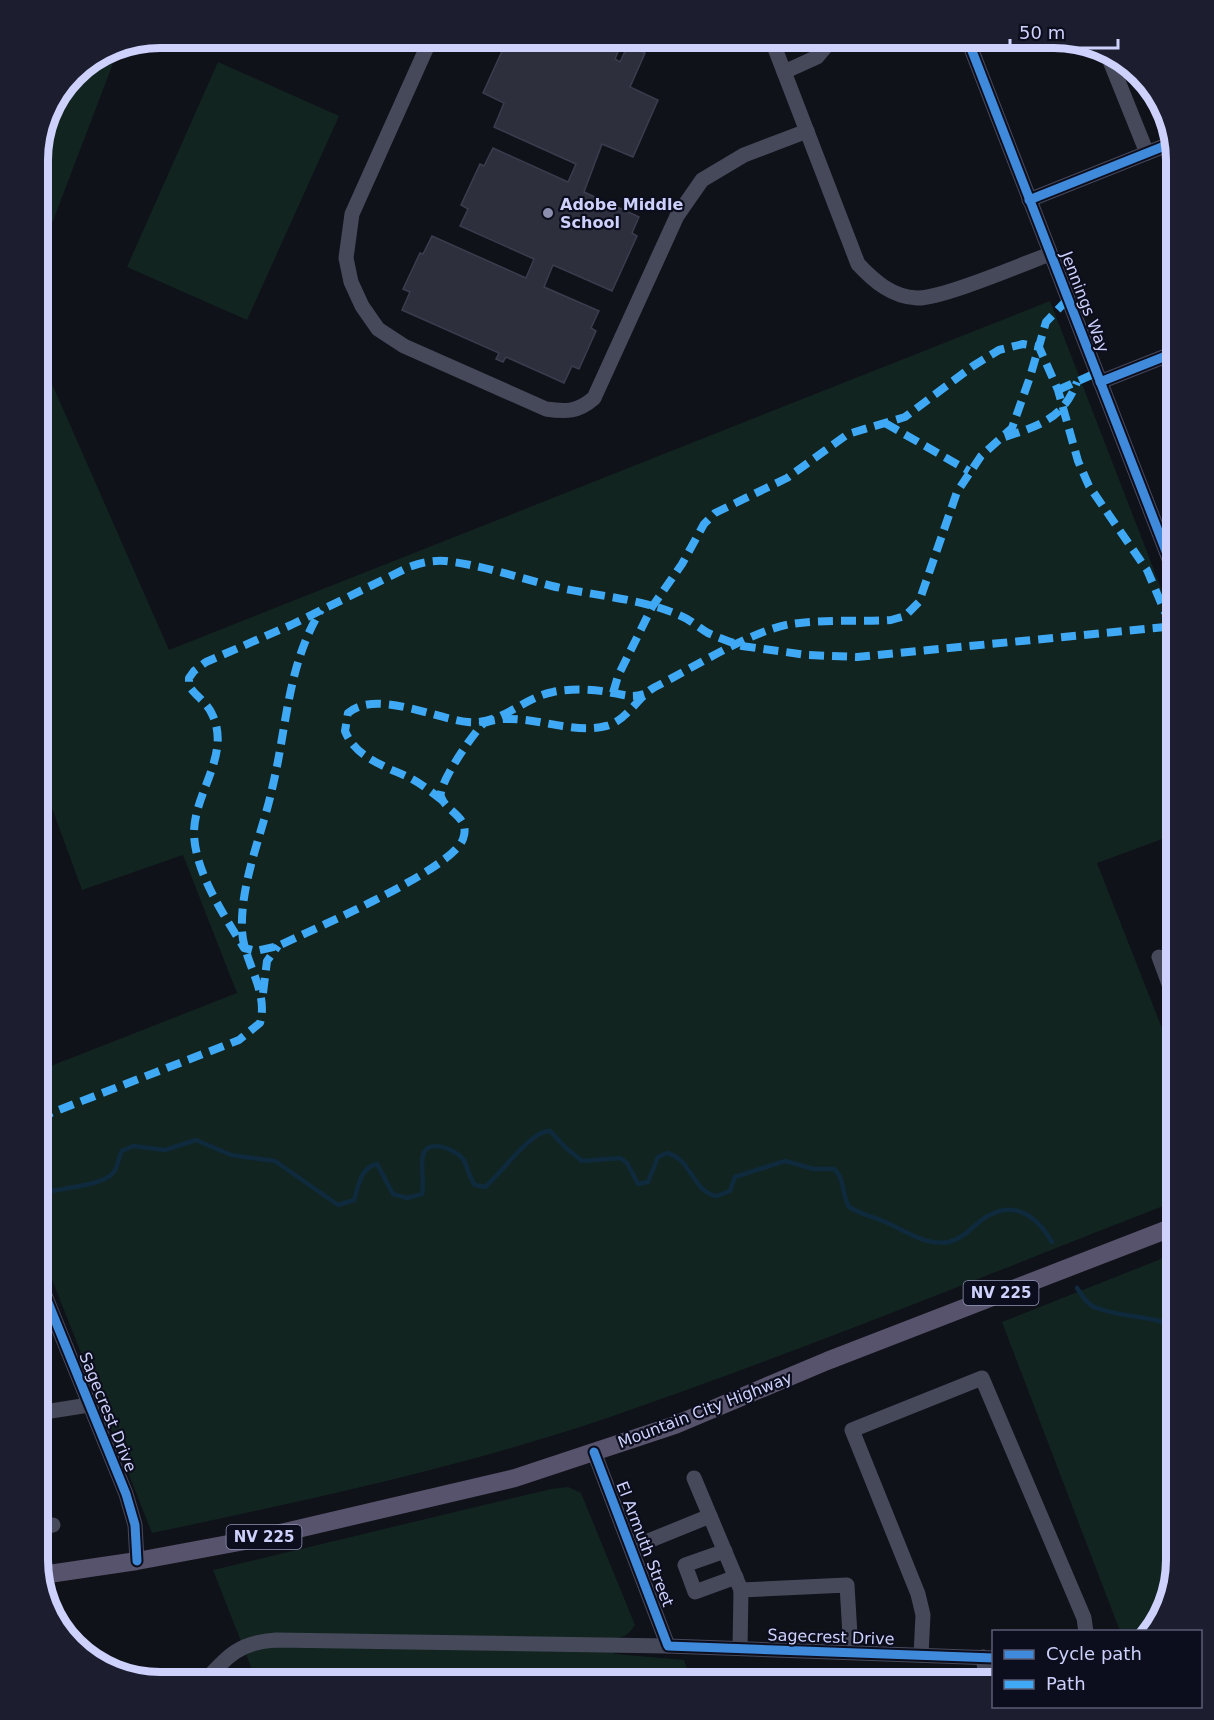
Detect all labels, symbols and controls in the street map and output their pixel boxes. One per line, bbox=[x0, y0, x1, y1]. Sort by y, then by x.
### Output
scale bar bbox=[1010, 12, 1118, 50]
text: 50 m bbox=[1019, 22, 1065, 43]
place label: Adobe Middle School bbox=[560, 195, 684, 232]
marker: Adobe Middle School bbox=[541, 206, 555, 220]
street label: Jennings Way bbox=[1057, 248, 1113, 355]
road number: NV 225 bbox=[964, 1281, 1038, 1305]
street label: Sagecrest Drive bbox=[75, 1349, 141, 1475]
street label: Mountain City Highway bbox=[615, 1368, 795, 1452]
street label: El Armuth Street bbox=[612, 1479, 678, 1609]
road number: NV 225 bbox=[226, 1525, 302, 1549]
street label: Sagecrest Drive bbox=[767, 1625, 895, 1649]
legend bbox=[992, 1630, 1202, 1708]
text: Cycle path bbox=[1046, 1643, 1142, 1664]
text: Path bbox=[1046, 1673, 1086, 1694]

